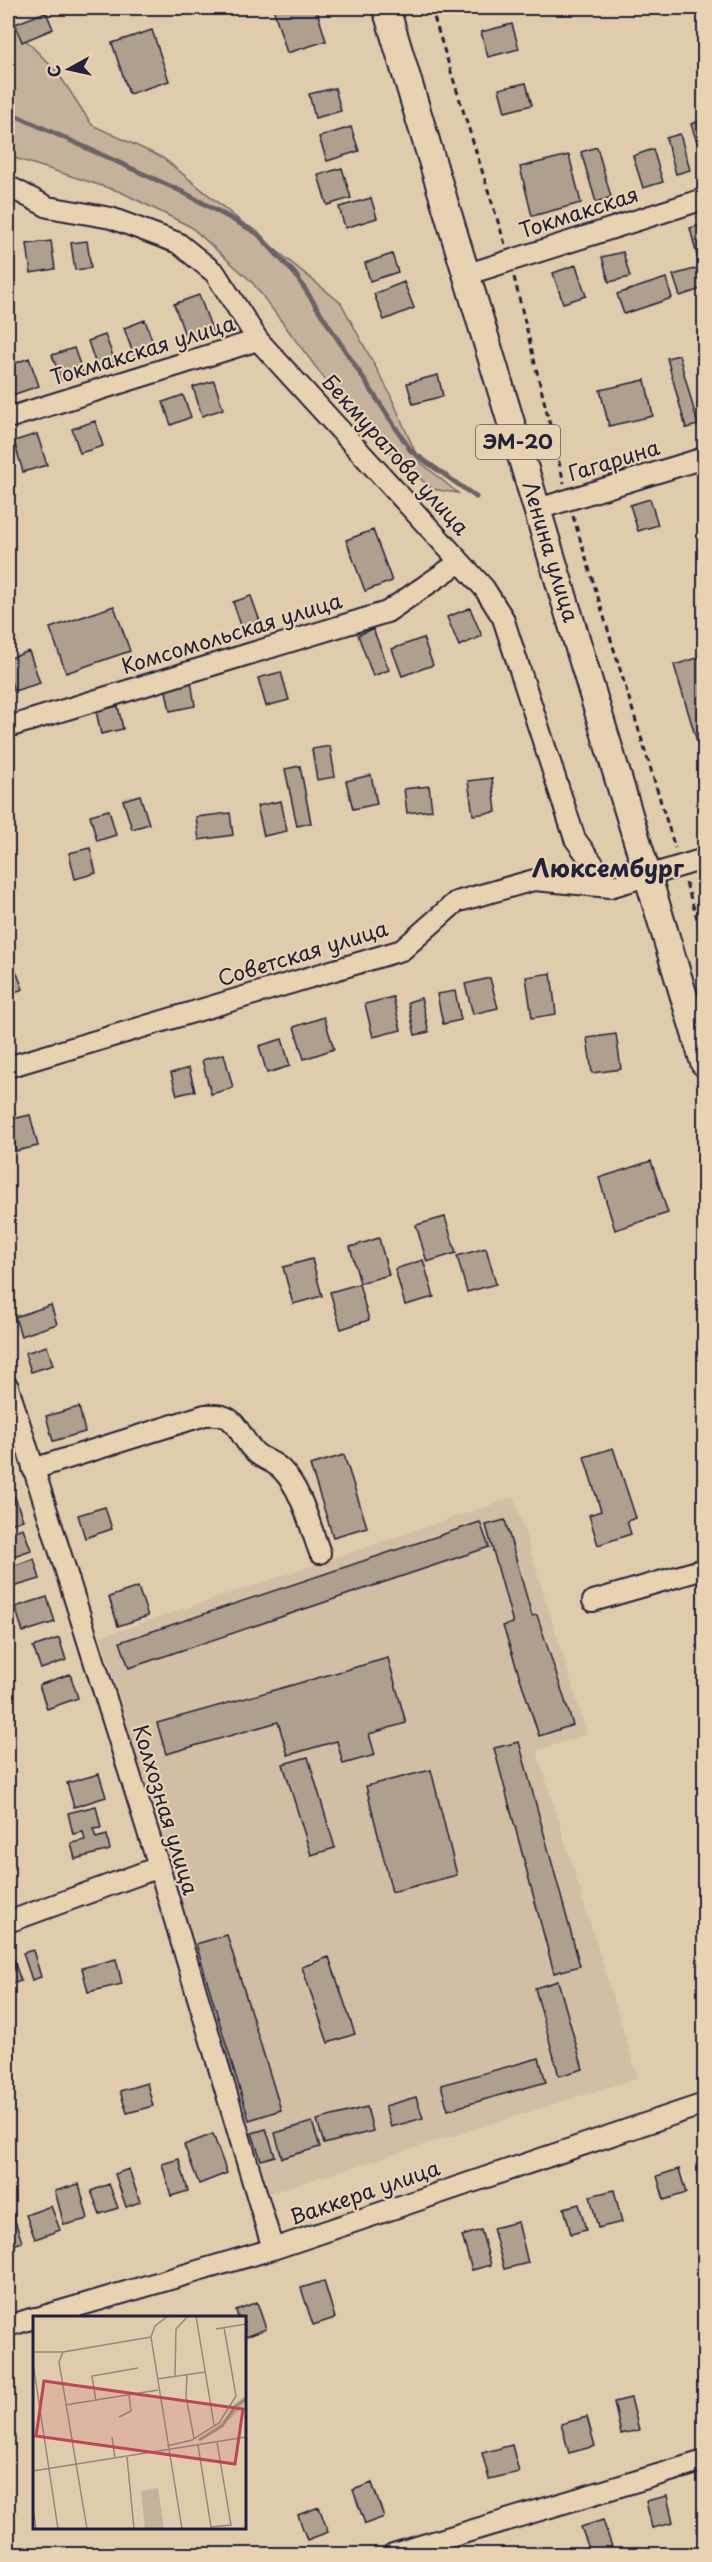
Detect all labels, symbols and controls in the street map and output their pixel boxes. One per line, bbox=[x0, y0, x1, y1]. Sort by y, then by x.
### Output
north arrow bbox=[39, 39, 99, 99]
text: С bbox=[40, 64, 66, 79]
street label: Токмакская bbox=[515, 177, 642, 245]
street label: Токмакская улица bbox=[46, 306, 240, 392]
street label: Бекмуратова улица bbox=[315, 366, 478, 542]
road number: ЭМ-20 bbox=[476, 425, 560, 459]
street label: Гагарина bbox=[564, 430, 664, 488]
street label: Ленина улица bbox=[516, 477, 588, 626]
street label: Комсомольская улица bbox=[117, 583, 346, 681]
district label: Люксембург bbox=[532, 849, 685, 885]
street label: Советская улица bbox=[213, 911, 392, 993]
street label: Колхозная улица bbox=[126, 1720, 208, 1899]
street label: Ваккера улица bbox=[285, 2150, 444, 2232]
inset map bbox=[33, 2316, 246, 2529]

